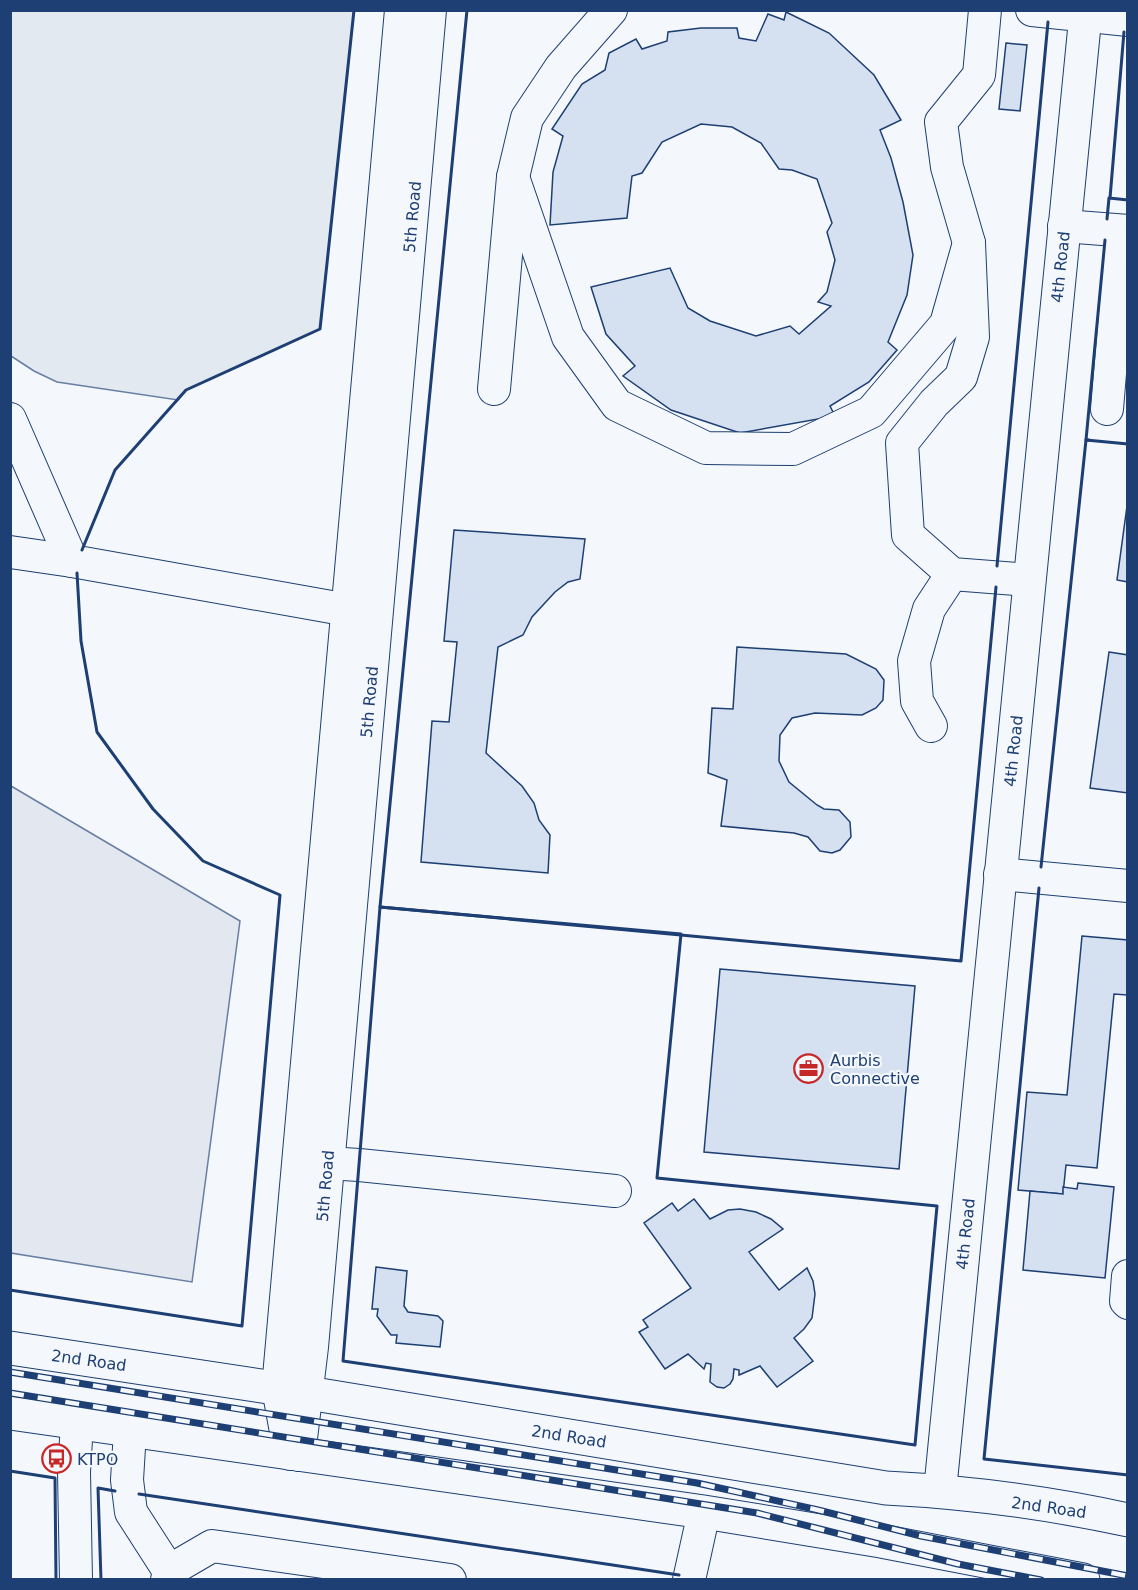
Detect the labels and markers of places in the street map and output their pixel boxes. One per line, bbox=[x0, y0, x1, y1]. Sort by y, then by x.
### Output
place label: Aurbis Connective bbox=[830, 1051, 920, 1088]
office icon: Aurbis Connective bbox=[793, 1053, 825, 1085]
bus stop icon: KTPO bbox=[40, 1443, 72, 1475]
place label: KTPO bbox=[77, 1450, 118, 1469]

